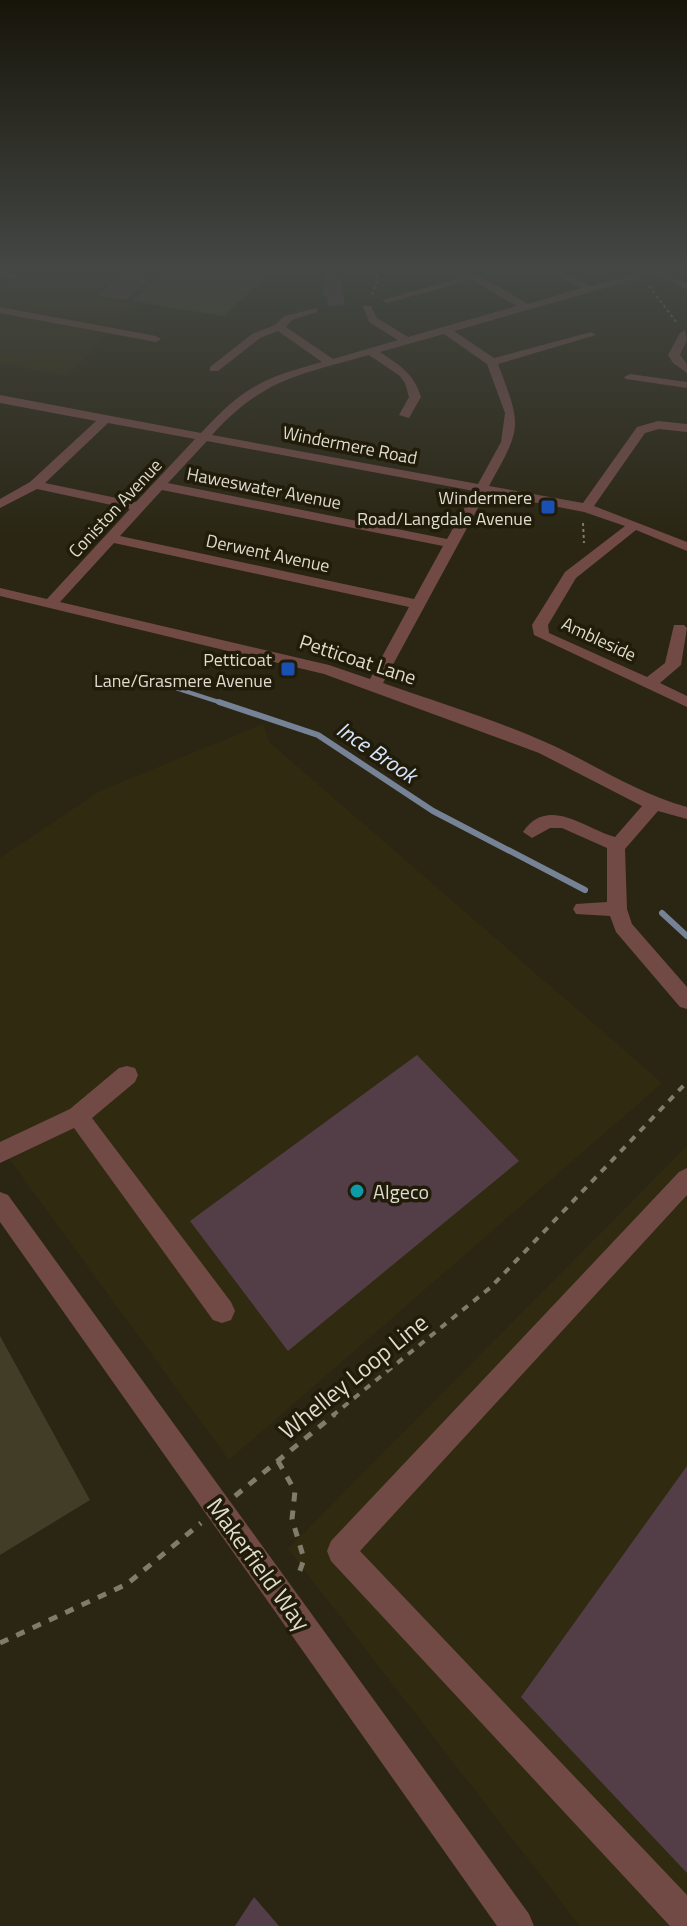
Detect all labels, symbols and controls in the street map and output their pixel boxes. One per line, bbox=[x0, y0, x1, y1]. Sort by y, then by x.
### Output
street label: Windermere Road bbox=[280, 419, 420, 471]
street label: Coniston Avenue bbox=[62, 452, 168, 564]
street label: Haweswater Avenue bbox=[184, 460, 344, 516]
place label: Windermere Road/Langdale Avenue bbox=[357, 484, 532, 532]
marker: Windermere Road/Langdale Avenue bbox=[539, 498, 557, 516]
street label: Derwent Avenue bbox=[204, 527, 332, 579]
street label: Ambleside bbox=[557, 610, 641, 668]
street label: Petticoat Lane bbox=[296, 626, 420, 692]
place label: Petticoat Lane/Grasmere Avenue bbox=[94, 646, 273, 694]
marker: Petticoat Lane/Grasmere Avenue bbox=[279, 660, 297, 678]
water label: Ince Brook bbox=[330, 713, 426, 793]
place label: Algeco bbox=[373, 1176, 429, 1207]
marker: Algeco bbox=[348, 1182, 366, 1200]
street label: Whelley Loop Line bbox=[271, 1305, 435, 1447]
street label: Makerfield Way bbox=[198, 1490, 320, 1638]

